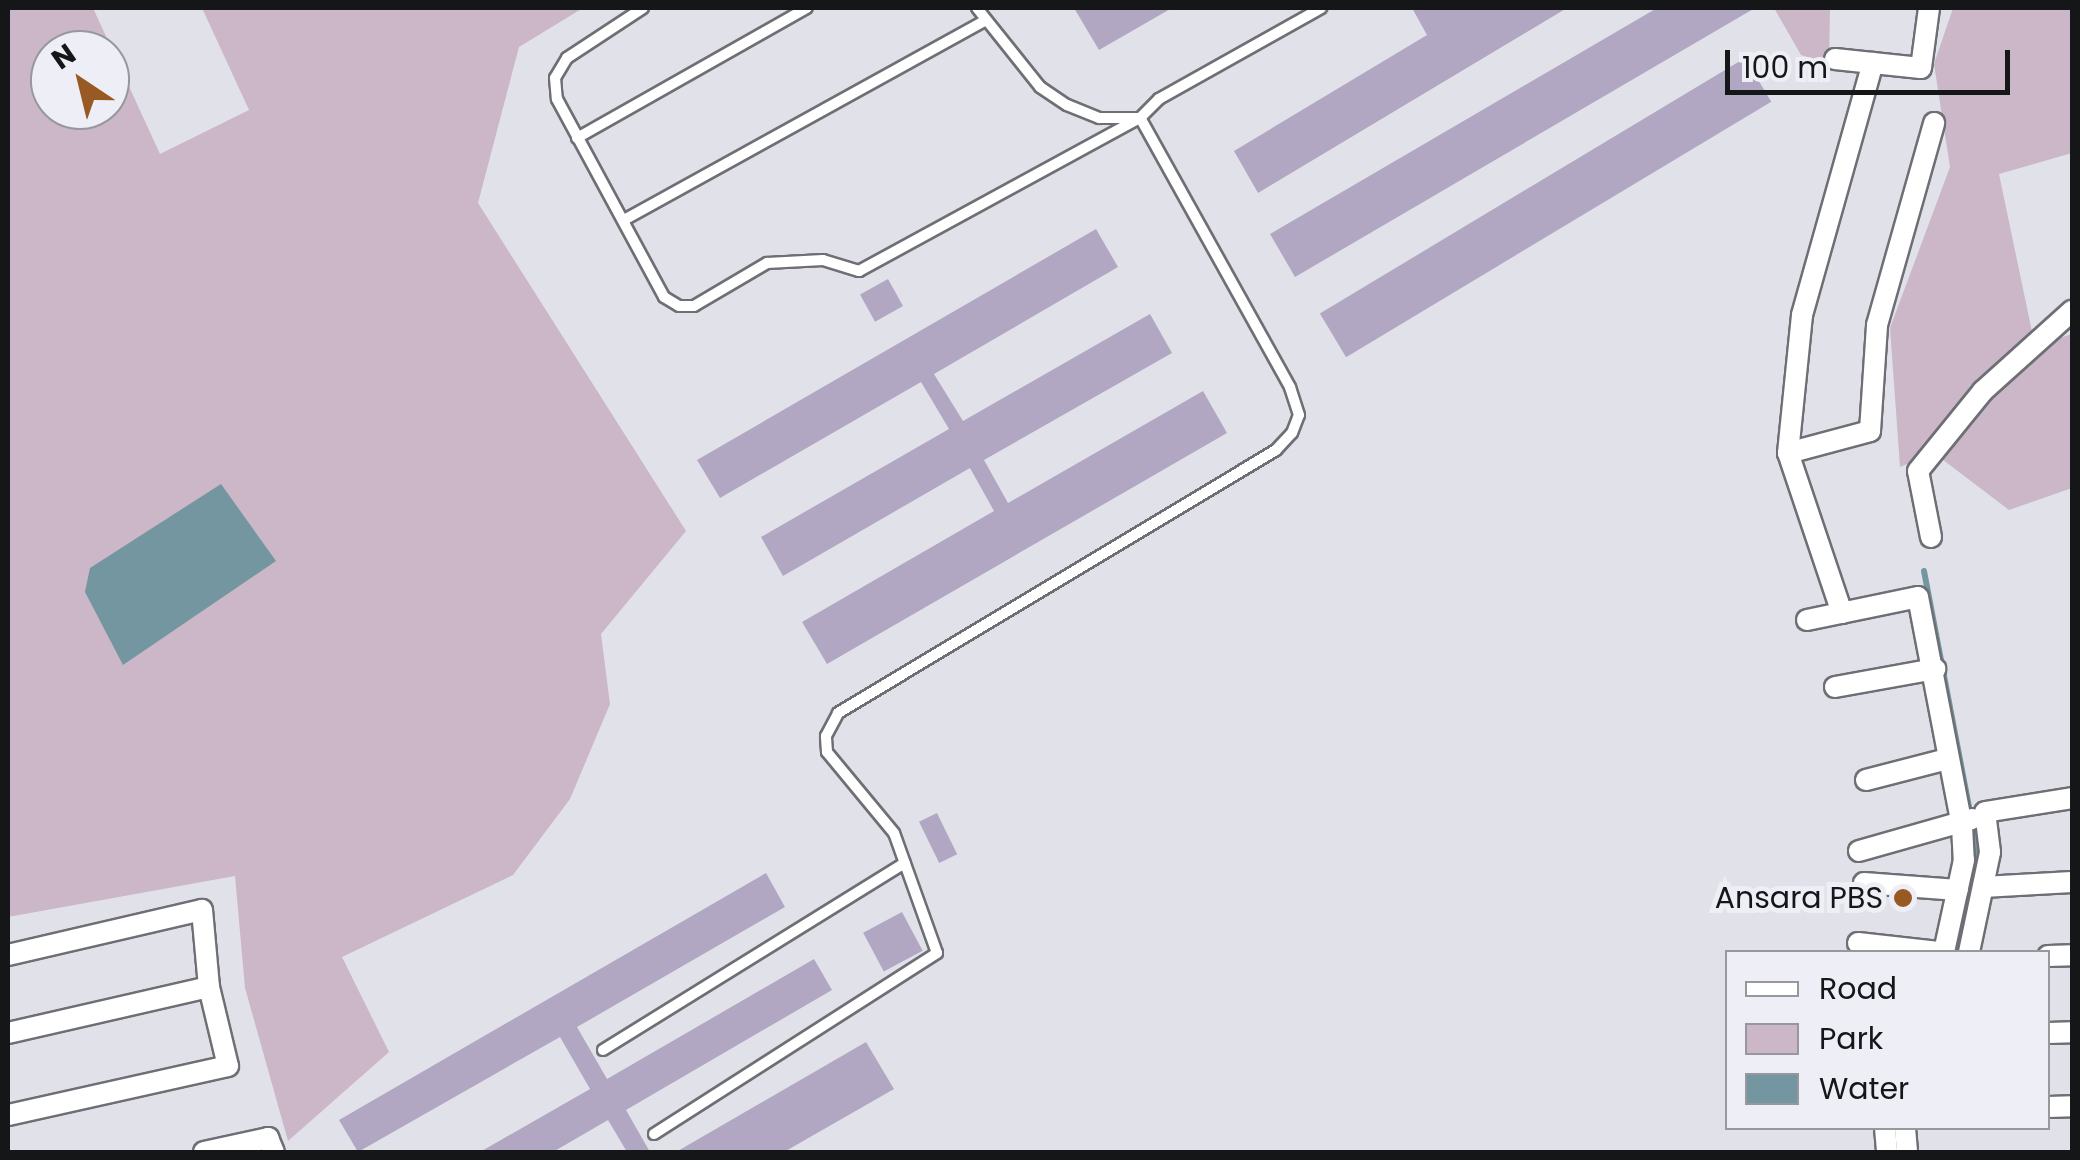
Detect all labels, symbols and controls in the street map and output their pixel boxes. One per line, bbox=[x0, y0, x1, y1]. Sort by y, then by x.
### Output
north arrow bbox=[30, 30, 130, 130]
scale bar bbox=[1730, 30, 2015, 92]
text: N bbox=[44, 35, 83, 79]
text: 100 m bbox=[1742, 46, 1828, 89]
place label: Ansara PBS bbox=[1715, 880, 1883, 916]
marker: Ansara PBS bbox=[1892, 887, 1914, 909]
legend bbox=[1725, 950, 2050, 1130]
text: Road bbox=[1819, 967, 1897, 1010]
text: Park bbox=[1819, 1017, 1883, 1060]
text: Water bbox=[1819, 1067, 1909, 1110]

